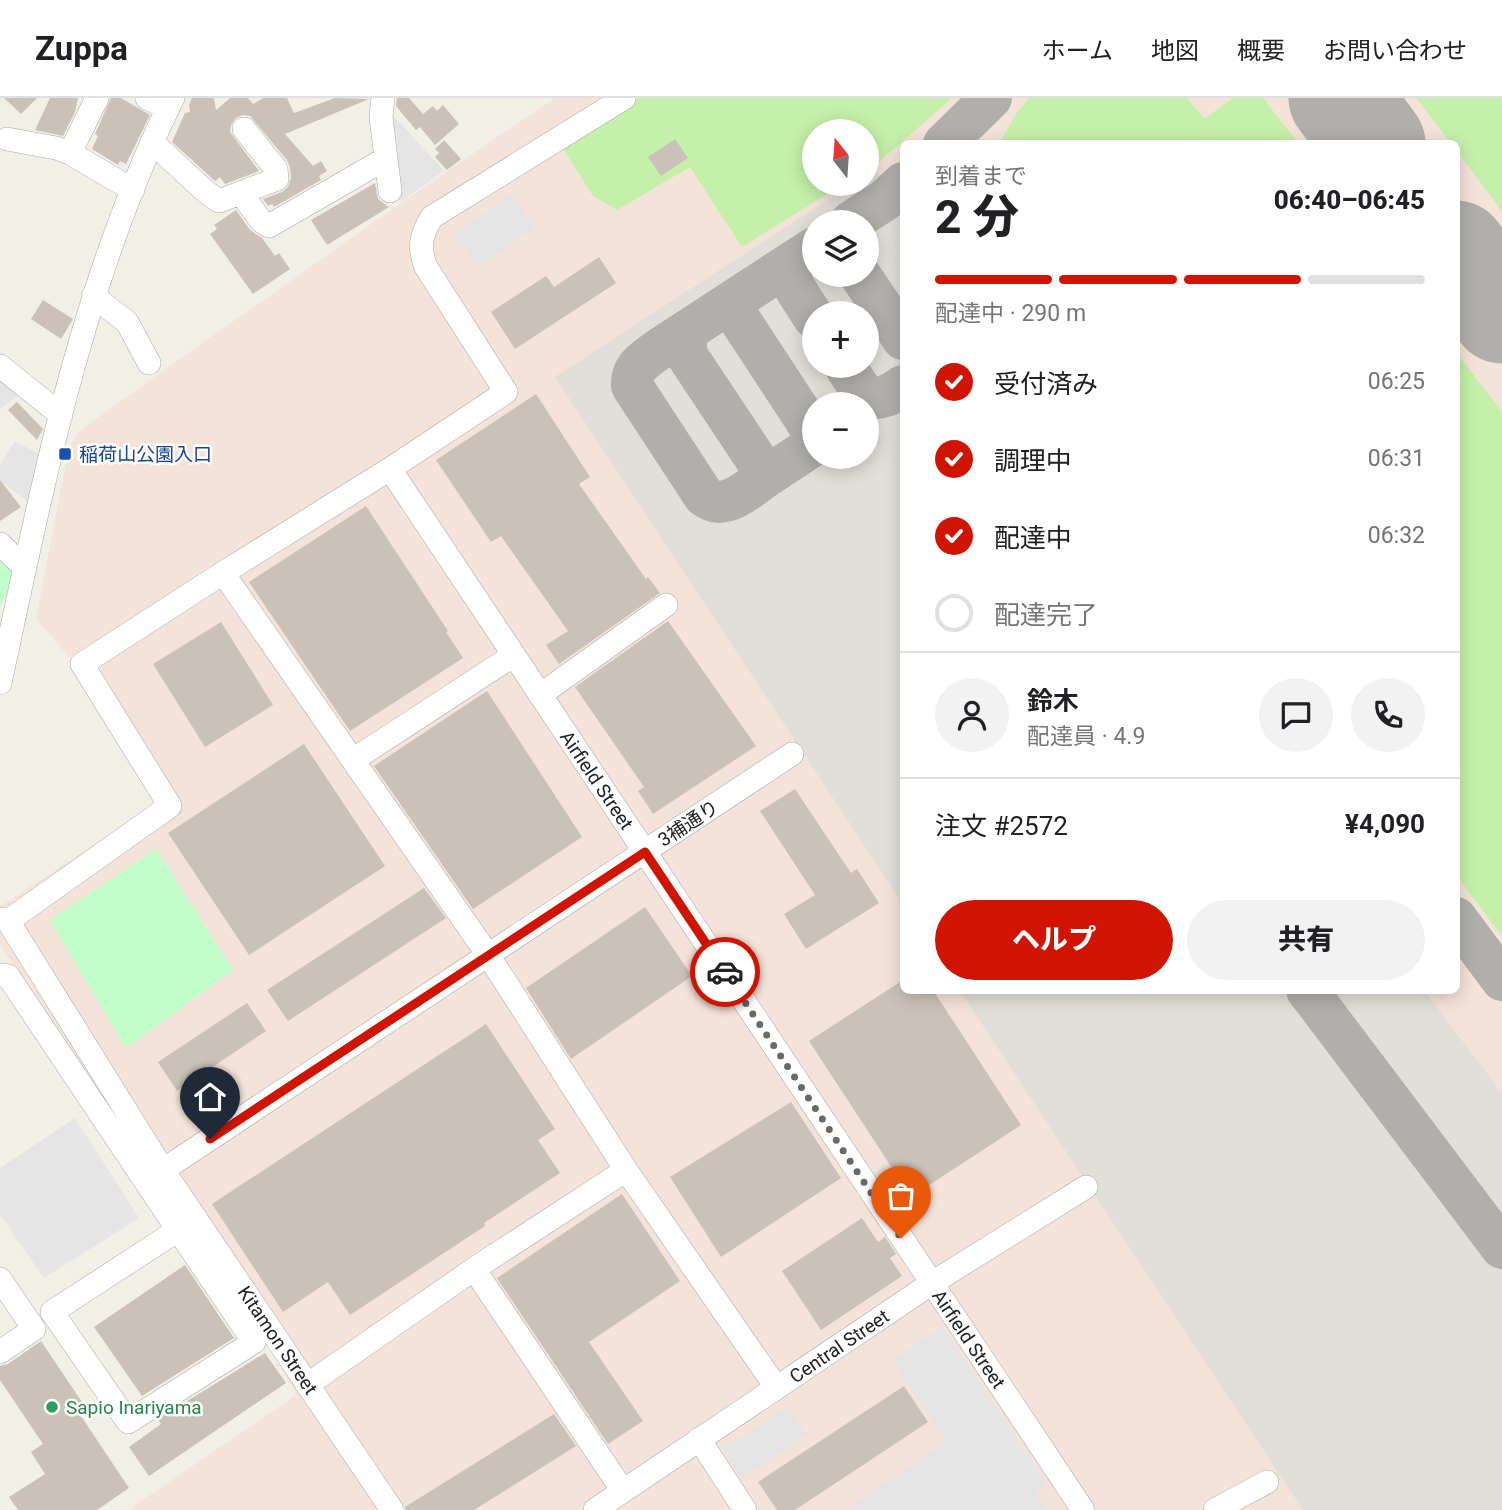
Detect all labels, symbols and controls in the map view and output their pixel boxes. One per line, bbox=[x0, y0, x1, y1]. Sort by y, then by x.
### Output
text: Zuppa bbox=[35, 29, 128, 68]
text: ホーム bbox=[1042, 37, 1113, 65]
text: 地図 bbox=[1151, 37, 1199, 65]
text: 概要 bbox=[1237, 37, 1285, 65]
text: お問い合わせ bbox=[1323, 37, 1467, 65]
north arrow bbox=[802, 119, 878, 196]
map controls bbox=[802, 119, 879, 469]
text: 到着まで bbox=[935, 163, 1027, 190]
text: 06:40–06:45 bbox=[1274, 185, 1425, 215]
text: 2 分 bbox=[935, 190, 1019, 244]
button: layers bbox=[802, 210, 879, 287]
text: 配達中 · 290 m bbox=[935, 300, 1086, 327]
button: + bbox=[802, 301, 879, 378]
icon: check bbox=[935, 363, 973, 401]
text: 06:25 bbox=[1368, 368, 1425, 395]
text: 受付済み bbox=[994, 369, 1098, 399]
button: − bbox=[802, 392, 879, 469]
icon: check bbox=[935, 440, 973, 478]
place label: 稲荷山公園入口 bbox=[79, 443, 212, 466]
text: 06:31 bbox=[1368, 445, 1425, 472]
marker: 稲荷山公園入口 bbox=[57, 446, 73, 462]
text: 調理中 bbox=[994, 446, 1072, 476]
icon: check bbox=[935, 517, 973, 555]
text: 06:32 bbox=[1368, 522, 1425, 549]
text: 配達中 bbox=[994, 523, 1072, 553]
text: 配達完了 bbox=[994, 600, 1098, 630]
button: person bbox=[935, 678, 1009, 752]
button: chat bbox=[1259, 678, 1333, 752]
button: phone bbox=[1351, 678, 1425, 752]
text: 鈴木 bbox=[1027, 686, 1079, 716]
text: 配達員 · 4.9 bbox=[1027, 723, 1145, 750]
street label: Airfield Street bbox=[555, 726, 638, 834]
street label: 3補通り bbox=[654, 795, 723, 851]
text: ¥4,090 bbox=[1345, 809, 1425, 839]
text: 注文 #2572 bbox=[935, 811, 1068, 841]
button: ヘルプ bbox=[935, 900, 1173, 980]
button: 共有 bbox=[1187, 900, 1425, 980]
courier bbox=[690, 937, 760, 1007]
icon: car bbox=[706, 953, 744, 991]
pin bbox=[180, 1067, 240, 1139]
icon: home bbox=[191, 1078, 229, 1116]
pin bbox=[871, 1166, 931, 1238]
icon: bag bbox=[882, 1177, 920, 1215]
street label: Kitamon Street bbox=[233, 1282, 322, 1399]
street label: Airfield Street bbox=[927, 1285, 1010, 1393]
street label: Central Street bbox=[785, 1305, 893, 1388]
place label: Sapio Inariyama bbox=[66, 1396, 202, 1419]
marker: Sapio Inariyama bbox=[44, 1399, 60, 1415]

